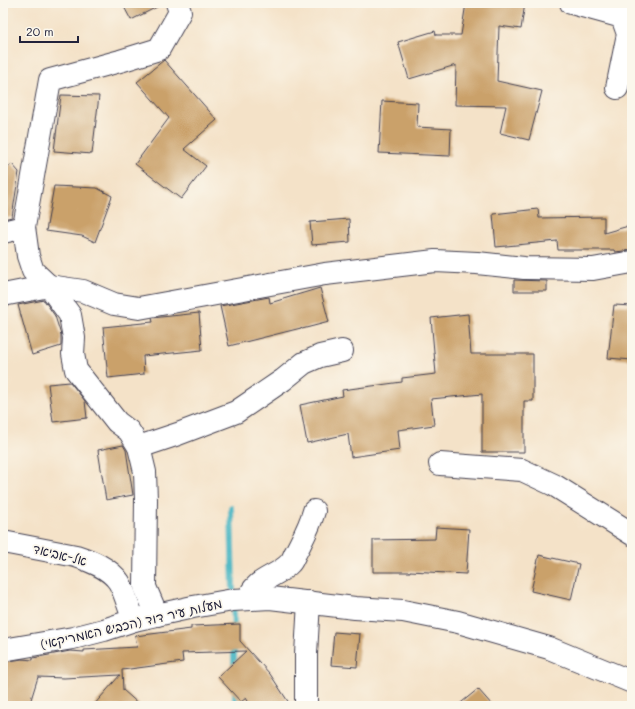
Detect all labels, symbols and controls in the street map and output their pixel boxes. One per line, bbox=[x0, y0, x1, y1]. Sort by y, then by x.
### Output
scale bar bbox=[20, 18, 78, 44]
text: 20 m bbox=[26, 23, 54, 39]
street label: אל-אביאד bbox=[31, 539, 89, 569]
street label: מעלות עיר דוד (הכביש האמריקאי) bbox=[39, 594, 223, 652]

